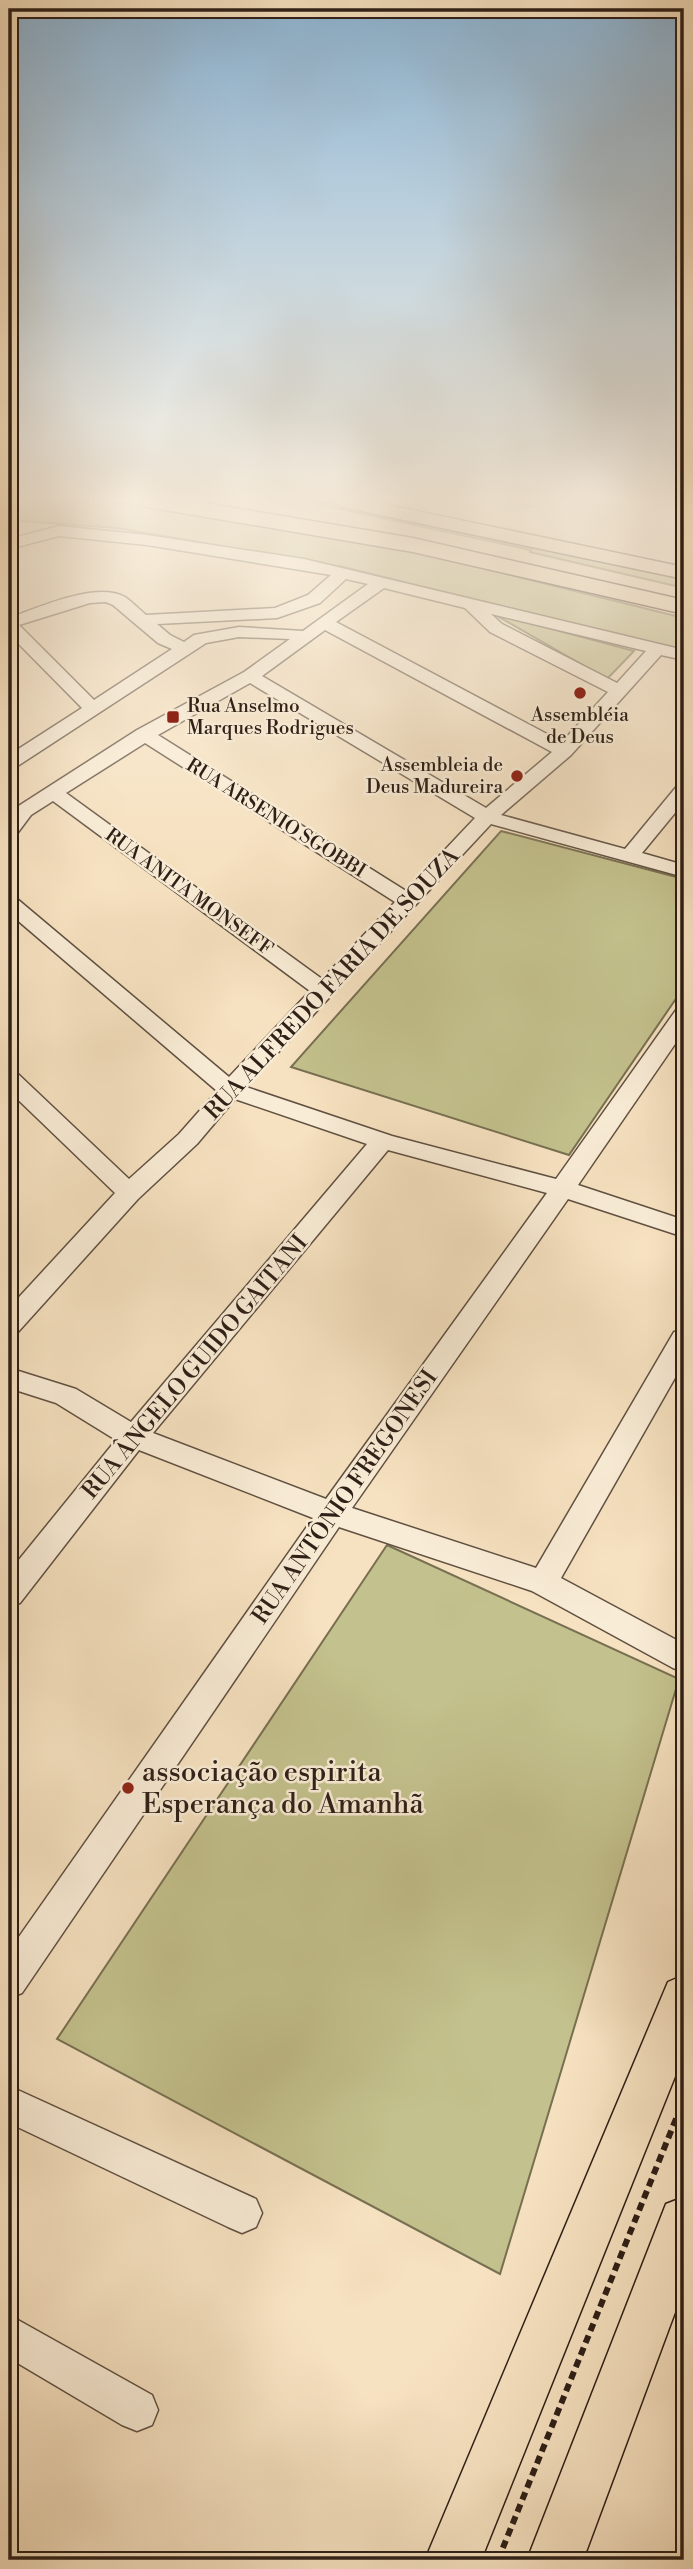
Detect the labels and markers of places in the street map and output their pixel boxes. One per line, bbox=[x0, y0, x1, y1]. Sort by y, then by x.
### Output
marker: Assembléia de Deus bbox=[572, 685, 588, 701]
place label: Rua Anselmo Marques Rodrigues bbox=[187, 694, 354, 740]
place label: Assembléia de Deus bbox=[530, 703, 629, 749]
marker: Rua Anselmo Marques Rodrigues bbox=[165, 709, 181, 725]
place label: Assembleia de Deus Madureira bbox=[366, 753, 503, 799]
marker: Assembleia de Deus Madureira bbox=[509, 768, 525, 784]
place label: associação espirita Esperança do Amanhã bbox=[142, 1755, 425, 1822]
marker: associação espirita Esperança do Amanhã bbox=[120, 1780, 136, 1796]

